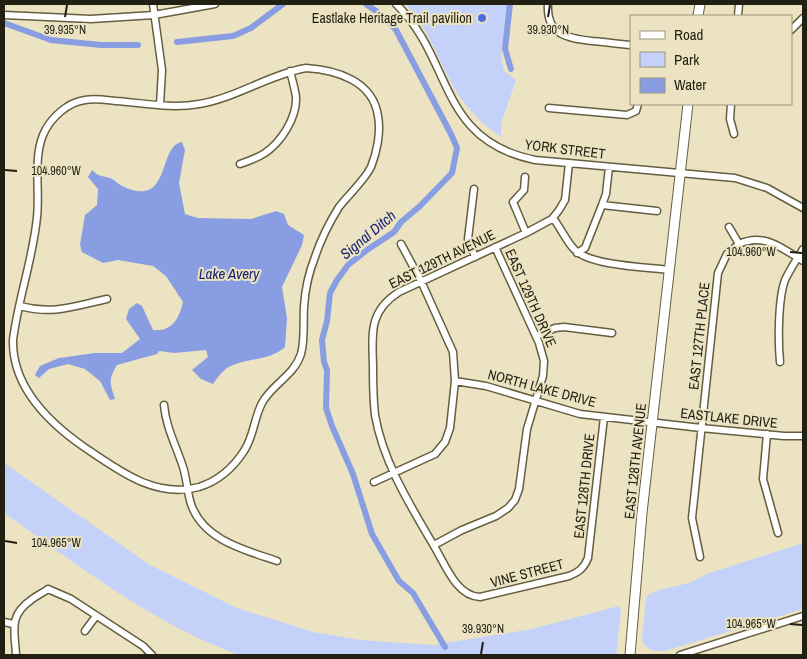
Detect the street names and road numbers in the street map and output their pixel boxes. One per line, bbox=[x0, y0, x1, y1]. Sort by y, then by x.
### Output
street label: YORK STREET bbox=[524, 135, 606, 163]
street label: EAST 129TH AVENUE bbox=[386, 225, 498, 293]
street label: EAST 129TH DRIVE bbox=[501, 246, 561, 350]
street label: EAST 127TH PLACE bbox=[684, 281, 714, 391]
street label: NORTH LAKE DRIVE bbox=[486, 365, 598, 411]
street label: EAST 128TH AVENUE bbox=[620, 402, 650, 520]
street label: EASTLAKE DRIVE bbox=[680, 404, 778, 432]
street label: EAST 128TH DRIVE bbox=[570, 432, 598, 540]
street label: VINE STREET bbox=[488, 555, 566, 591]

